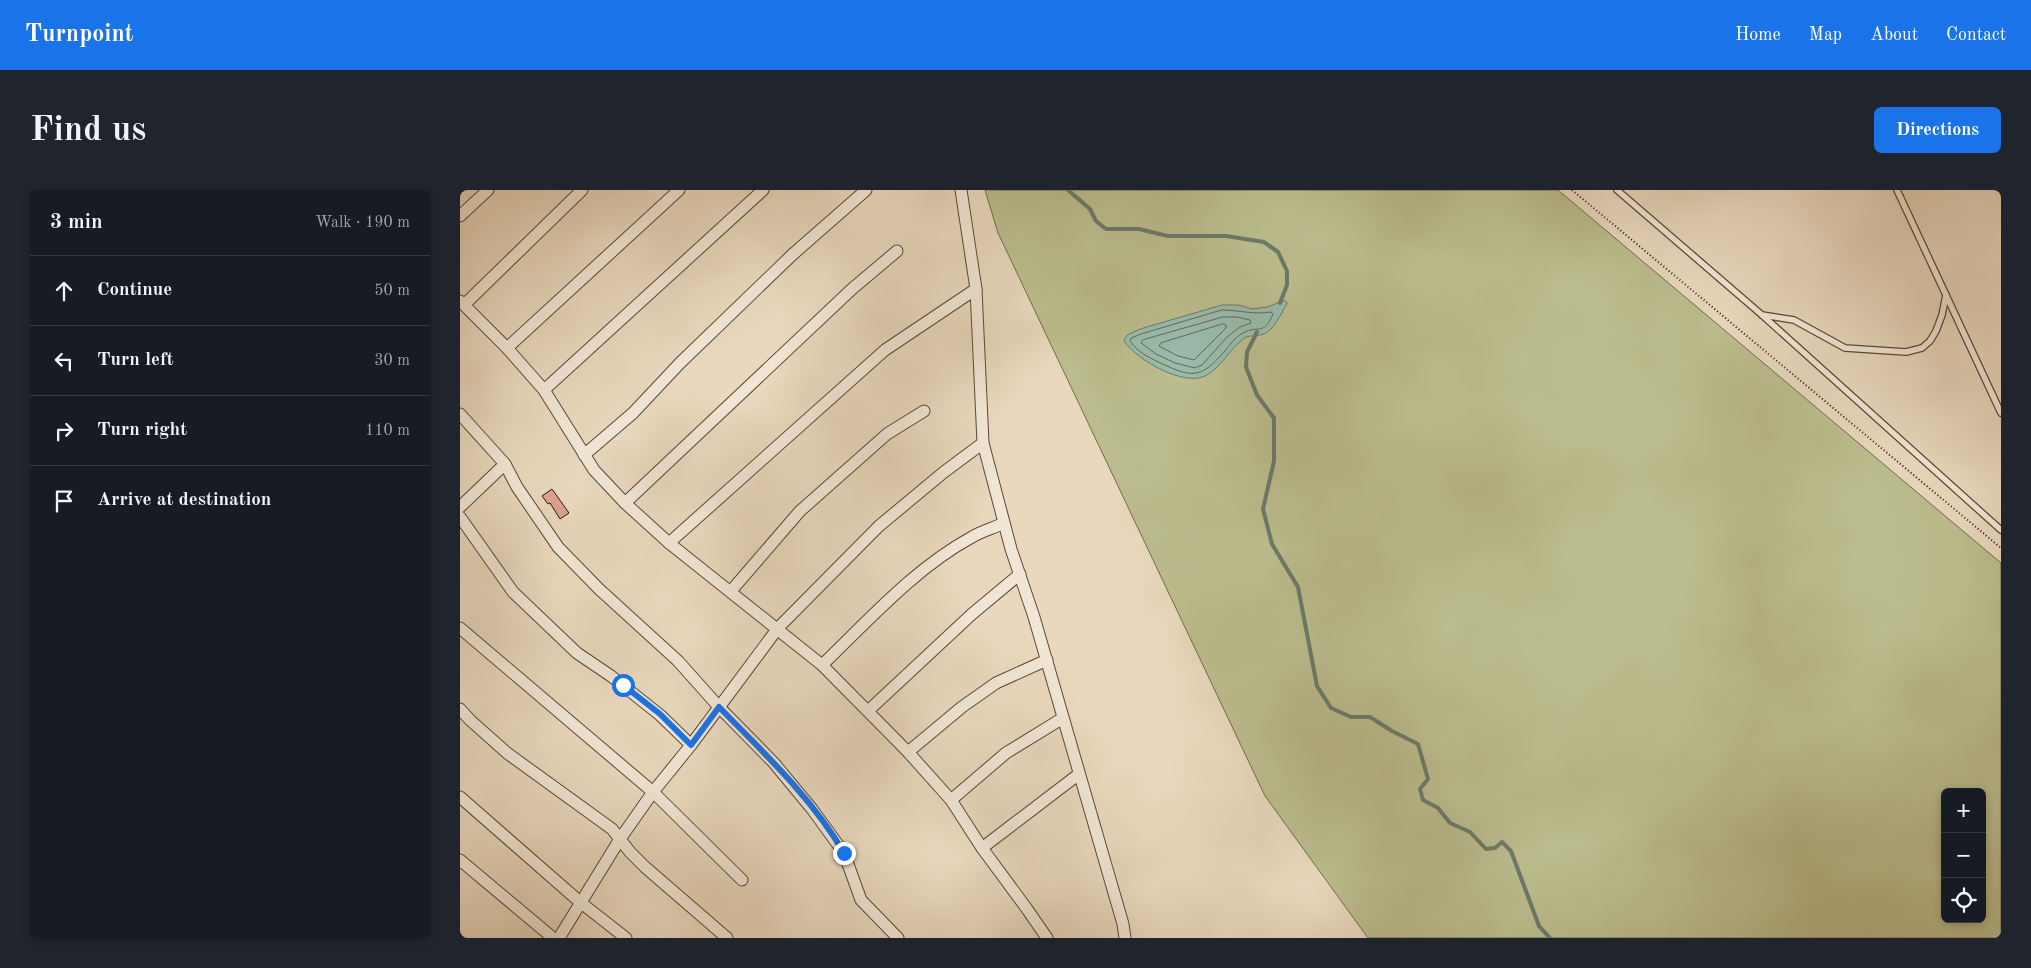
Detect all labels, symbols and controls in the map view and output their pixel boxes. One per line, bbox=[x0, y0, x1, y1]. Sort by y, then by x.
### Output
text: Turnpoint bbox=[25, 23, 133, 47]
text: Home bbox=[1735, 26, 1781, 44]
text: Map bbox=[1809, 26, 1842, 44]
text: About bbox=[1870, 26, 1918, 44]
text: Contact bbox=[1946, 26, 2006, 44]
button: Directions bbox=[1874, 107, 2001, 153]
text: Find us bbox=[30, 113, 146, 148]
text: 3 min bbox=[50, 212, 103, 233]
text: Walk · 190 m bbox=[315, 215, 410, 231]
icon: ahead bbox=[50, 277, 78, 305]
text: Continue bbox=[97, 281, 172, 300]
text: 50 m bbox=[374, 283, 410, 299]
icon: left bbox=[50, 347, 78, 375]
text: Turn left bbox=[97, 351, 174, 370]
text: 30 m bbox=[374, 353, 410, 369]
icon: right bbox=[50, 417, 78, 445]
text: Turn right bbox=[97, 421, 187, 440]
text: 110 m bbox=[365, 423, 410, 439]
icon: arrive bbox=[50, 487, 78, 515]
text: Arrive at destination bbox=[97, 491, 271, 510]
route start bbox=[612, 674, 635, 697]
map controls bbox=[1941, 788, 1986, 923]
button: + bbox=[1941, 788, 1986, 833]
button: − bbox=[1941, 833, 1986, 878]
route end bbox=[833, 842, 856, 865]
button: locate bbox=[1941, 878, 1986, 923]

